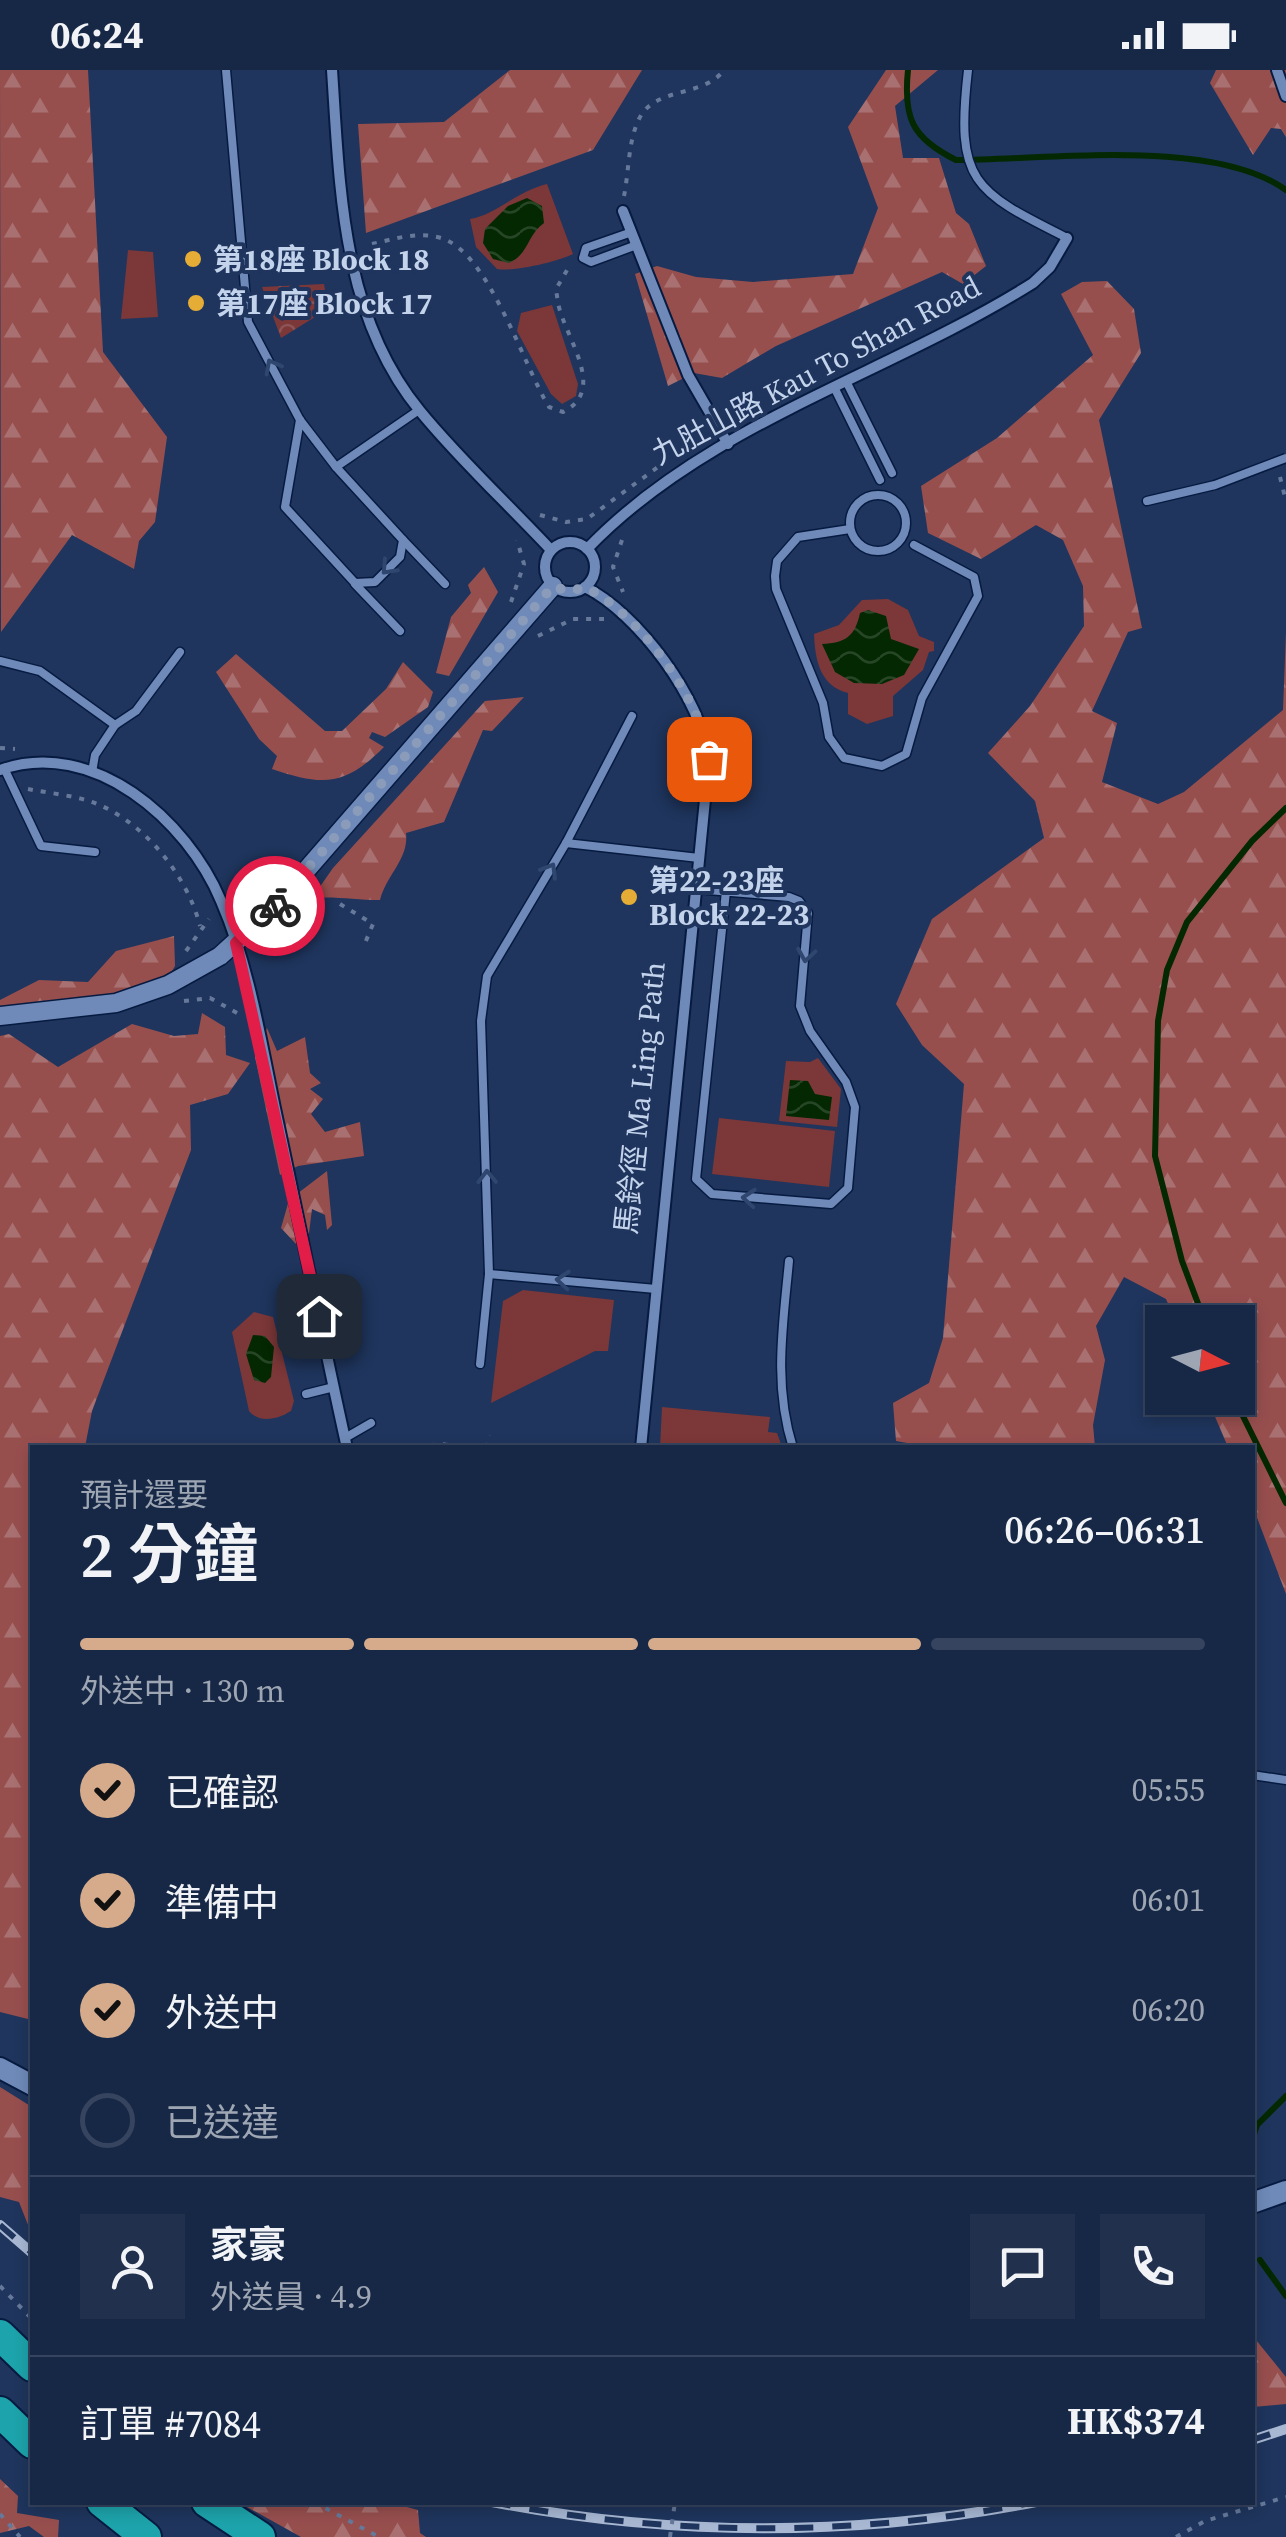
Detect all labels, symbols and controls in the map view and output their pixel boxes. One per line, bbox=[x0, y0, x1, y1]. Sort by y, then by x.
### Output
text: 06:24 bbox=[50, 9, 144, 61]
place label: 第18座 Block 18 bbox=[213, 239, 430, 280]
marker: 第18座 Block 18 bbox=[182, 248, 204, 270]
street label: 九肚山路 Kau To Shan Road bbox=[644, 266, 988, 474]
place label: 第17座 Block 17 bbox=[216, 283, 433, 324]
marker: 第17座 Block 17 bbox=[185, 292, 207, 314]
one-way arrow bbox=[264, 359, 284, 377]
one-way arrow bbox=[382, 557, 400, 575]
pin bbox=[667, 717, 752, 802]
icon: bag bbox=[682, 732, 737, 787]
courier bbox=[225, 856, 325, 956]
place label: 第22-23座 Block 22-23 bbox=[649, 860, 809, 935]
one-way arrow bbox=[538, 863, 557, 881]
icon: bike bbox=[248, 879, 303, 934]
marker: 第22-23座 Block 22-23 bbox=[618, 886, 640, 908]
one-way arrow bbox=[796, 947, 817, 964]
street label: 馬鈴徑 Ma Ling Path bbox=[605, 960, 675, 1236]
one-way arrow bbox=[476, 1168, 497, 1184]
one-way arrow bbox=[741, 1188, 757, 1209]
one-way arrow bbox=[555, 1270, 571, 1292]
pin bbox=[277, 1274, 362, 1359]
icon: home bbox=[292, 1289, 347, 1344]
north arrow bbox=[1145, 1305, 1255, 1415]
map controls bbox=[1145, 1305, 1255, 1415]
text: 預計還要 bbox=[80, 1473, 208, 1517]
text: 06:26–06:31 bbox=[1004, 1504, 1205, 1556]
text: 2 分鐘 bbox=[80, 1510, 258, 1599]
text: 外送中 · 130 m bbox=[80, 1669, 285, 1713]
icon: check bbox=[80, 1763, 135, 1818]
text: 已確認 bbox=[165, 1767, 279, 1819]
text: 05:55 bbox=[1131, 1768, 1205, 1812]
icon: check bbox=[80, 1873, 135, 1928]
text: 準備中 bbox=[165, 1877, 279, 1929]
text: 06:01 bbox=[1131, 1878, 1205, 1922]
icon: check bbox=[80, 1983, 135, 2038]
text: 外送中 bbox=[165, 1987, 279, 2039]
text: 06:20 bbox=[1131, 1988, 1205, 2032]
text: 已送達 bbox=[165, 2097, 279, 2149]
button: person bbox=[80, 2214, 185, 2319]
button: chat bbox=[970, 2214, 1075, 2319]
button: phone bbox=[1100, 2214, 1205, 2319]
text: 家豪 bbox=[210, 2219, 286, 2271]
text: 外送員 · 4.9 bbox=[210, 2275, 372, 2319]
text: HK$374 bbox=[1067, 2395, 1205, 2447]
text: 訂單 #7084 bbox=[80, 2398, 261, 2450]

